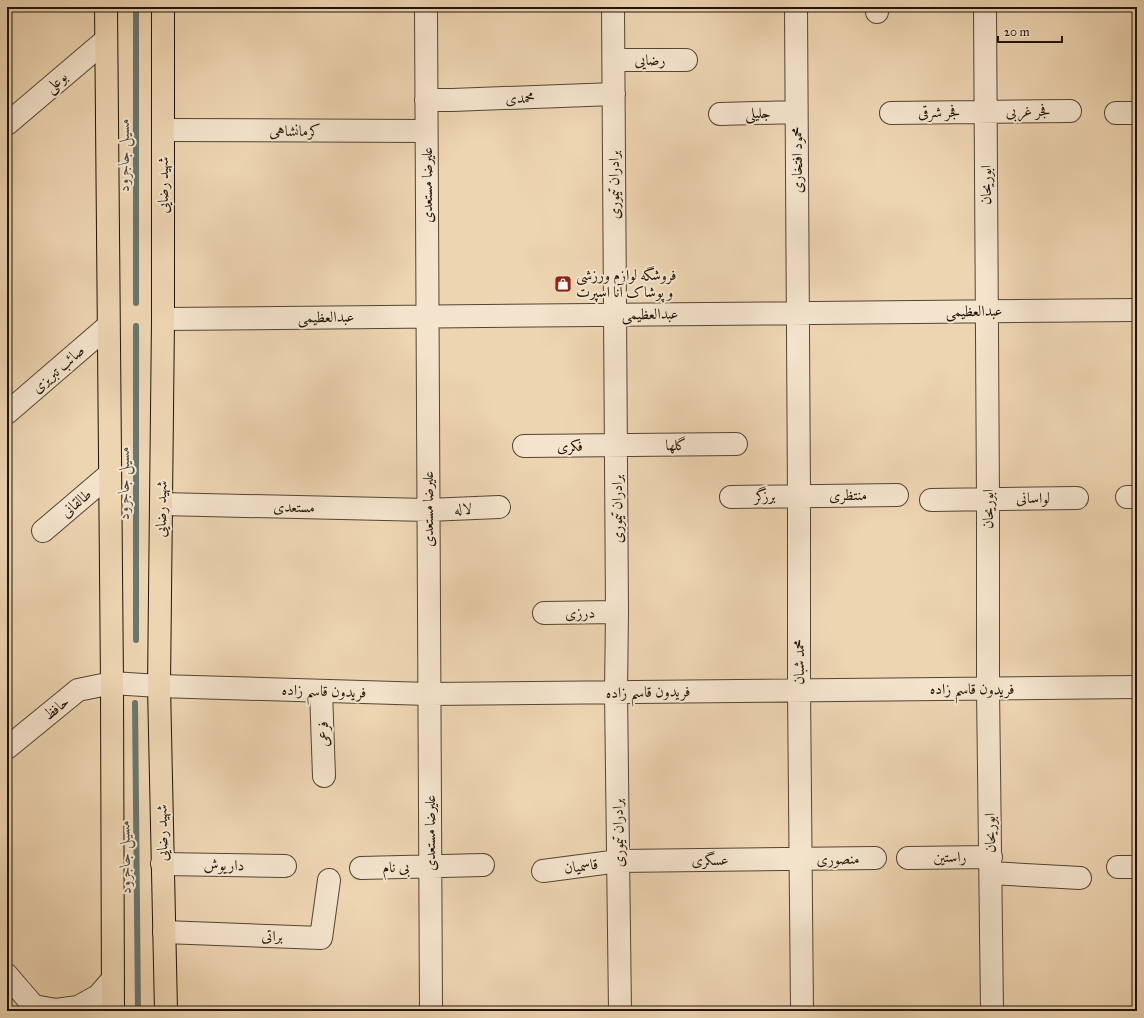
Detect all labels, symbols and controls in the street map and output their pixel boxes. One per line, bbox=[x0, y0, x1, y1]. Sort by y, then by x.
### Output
scale bar bbox=[998, 18, 1062, 44]
text: 20 m bbox=[1004, 25, 1030, 39]
street label: رضایی bbox=[635, 51, 665, 70]
street label: بوعلی bbox=[41, 67, 72, 98]
street label: محمدی bbox=[505, 88, 535, 108]
street label: فجر غربی bbox=[1005, 102, 1051, 122]
street label: فجر شرقی bbox=[918, 103, 960, 122]
street label: جلیلی bbox=[745, 104, 771, 124]
water label: مسیل جاجرود bbox=[114, 118, 135, 192]
street label: کرمانشاهی bbox=[269, 122, 321, 140]
street label: محمود افتخاری bbox=[788, 127, 806, 193]
street label: علیرضا مستعدی bbox=[418, 147, 436, 223]
street label: برادران تیموری bbox=[605, 150, 623, 219]
street label: شهید رضایی bbox=[154, 157, 173, 213]
street label: ابوریحان bbox=[977, 165, 995, 205]
place label: فروشگه لوازم ورزشی و پوشاک آنا اسپرت bbox=[576, 266, 676, 303]
shop icon: فروشگه لوازم ورزشی و پوشاک آنا اسپرت bbox=[553, 274, 573, 294]
street label: عبدالعظیمی bbox=[945, 302, 1003, 322]
street label: عبدالعظیمی bbox=[621, 305, 679, 325]
street label: عبدالعظیمی bbox=[297, 308, 355, 328]
street label: صائب تبریزی bbox=[28, 341, 89, 398]
street label: گلها bbox=[665, 436, 687, 454]
street label: فکری bbox=[557, 437, 583, 456]
water label: مسیل جاجرود bbox=[114, 446, 135, 520]
street label: علیرضا مستعدی bbox=[419, 471, 437, 547]
street label: برادران تیموری bbox=[608, 474, 626, 543]
street label: شهید رضایی bbox=[152, 480, 171, 538]
street label: طالقانی bbox=[57, 485, 95, 521]
street label: برزگر bbox=[752, 486, 776, 505]
street label: منتظری bbox=[829, 486, 867, 505]
street label: ابوریحان bbox=[979, 489, 997, 529]
street label: لواسانی bbox=[1016, 489, 1050, 507]
street label: مستعدی bbox=[273, 498, 315, 516]
street label: لاله bbox=[454, 500, 472, 518]
street label: درزی bbox=[565, 604, 595, 622]
street label: محمد شبان bbox=[790, 639, 808, 685]
street label: فریدون قاسم زاده bbox=[930, 680, 1014, 704]
street label: فریدون قاسم زاده bbox=[281, 681, 367, 707]
street label: فریدون قاسم زاده bbox=[606, 682, 691, 708]
street label: حافظ bbox=[39, 692, 73, 724]
street label: فرعی bbox=[314, 721, 333, 747]
street label: علیرضا مستعدی bbox=[421, 795, 439, 871]
street label: برادران تیموری bbox=[608, 798, 628, 867]
street label: شهید رضایی bbox=[153, 804, 172, 862]
street label: ابوریحان bbox=[981, 813, 999, 853]
water label: مسیل جاجرود bbox=[114, 820, 137, 894]
street label: راستین bbox=[934, 848, 966, 866]
street label: منصوری bbox=[816, 850, 860, 868]
street label: عسگری bbox=[691, 851, 729, 870]
street label: قاسمیان bbox=[563, 855, 599, 877]
street label: داریوش bbox=[203, 856, 245, 874]
street label: بی نام bbox=[382, 858, 410, 880]
street label: براتی bbox=[261, 927, 283, 945]

